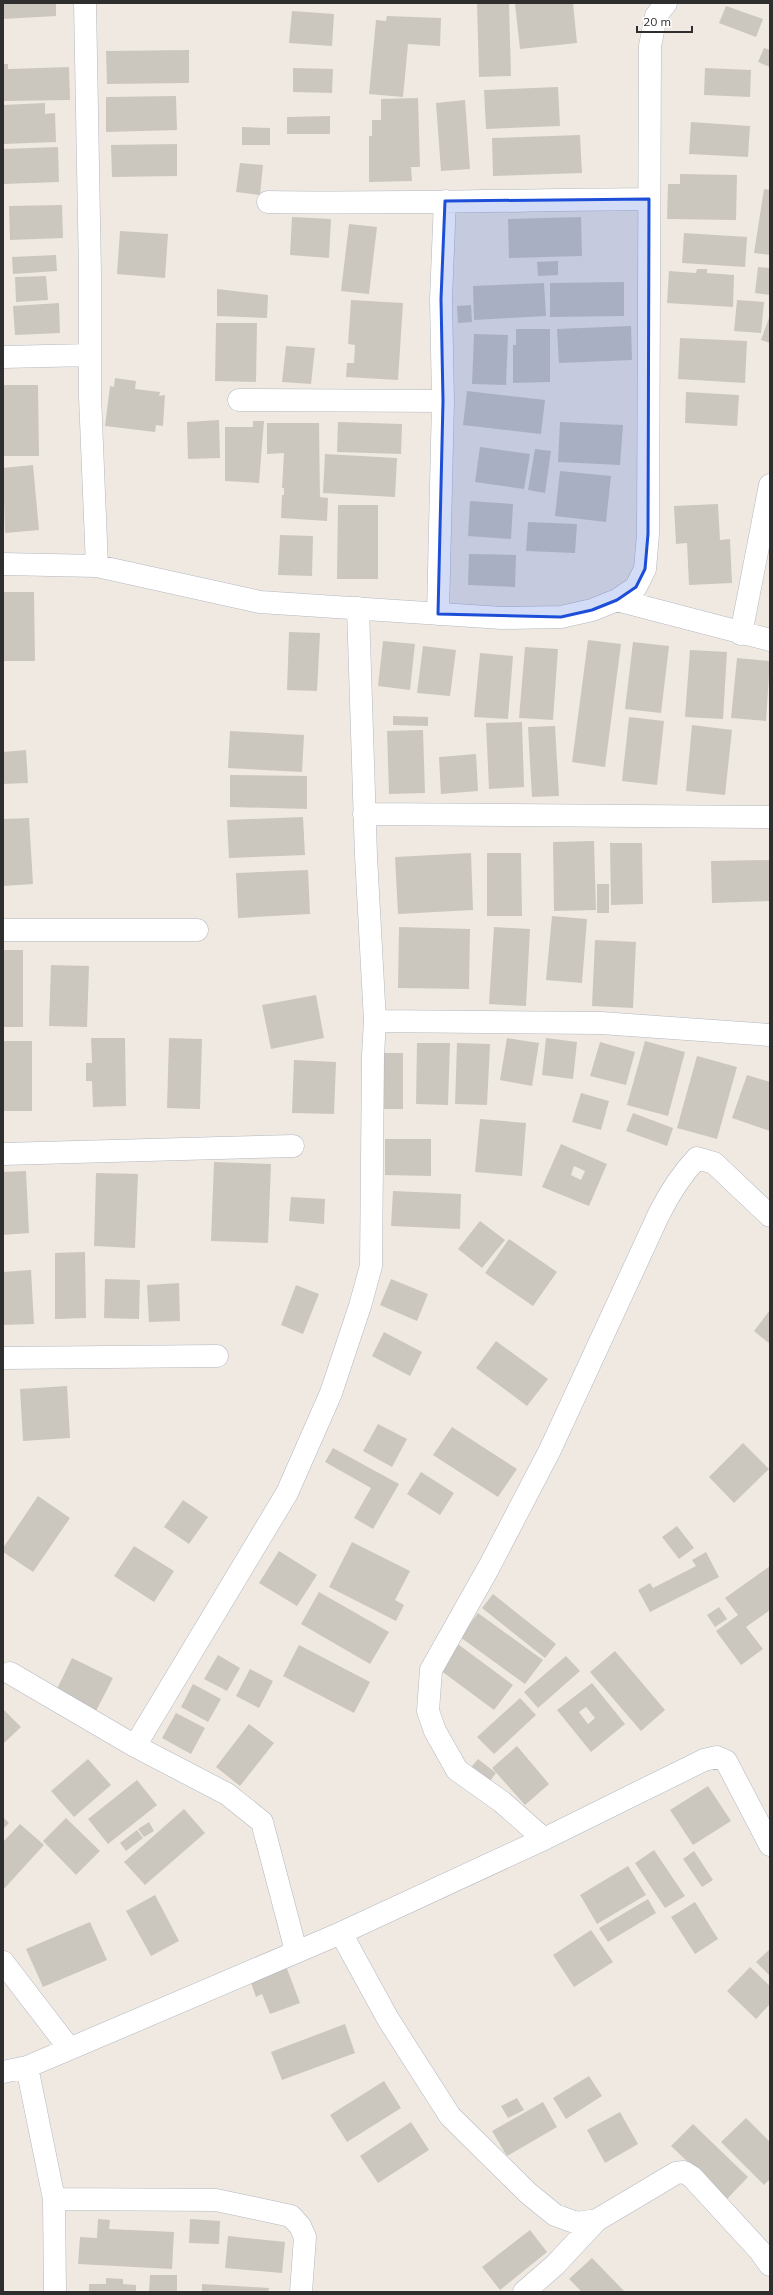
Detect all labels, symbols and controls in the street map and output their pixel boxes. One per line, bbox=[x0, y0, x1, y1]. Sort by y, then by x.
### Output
scale bar bbox=[637, 8, 692, 34]
text: 20 m bbox=[643, 14, 671, 29]

